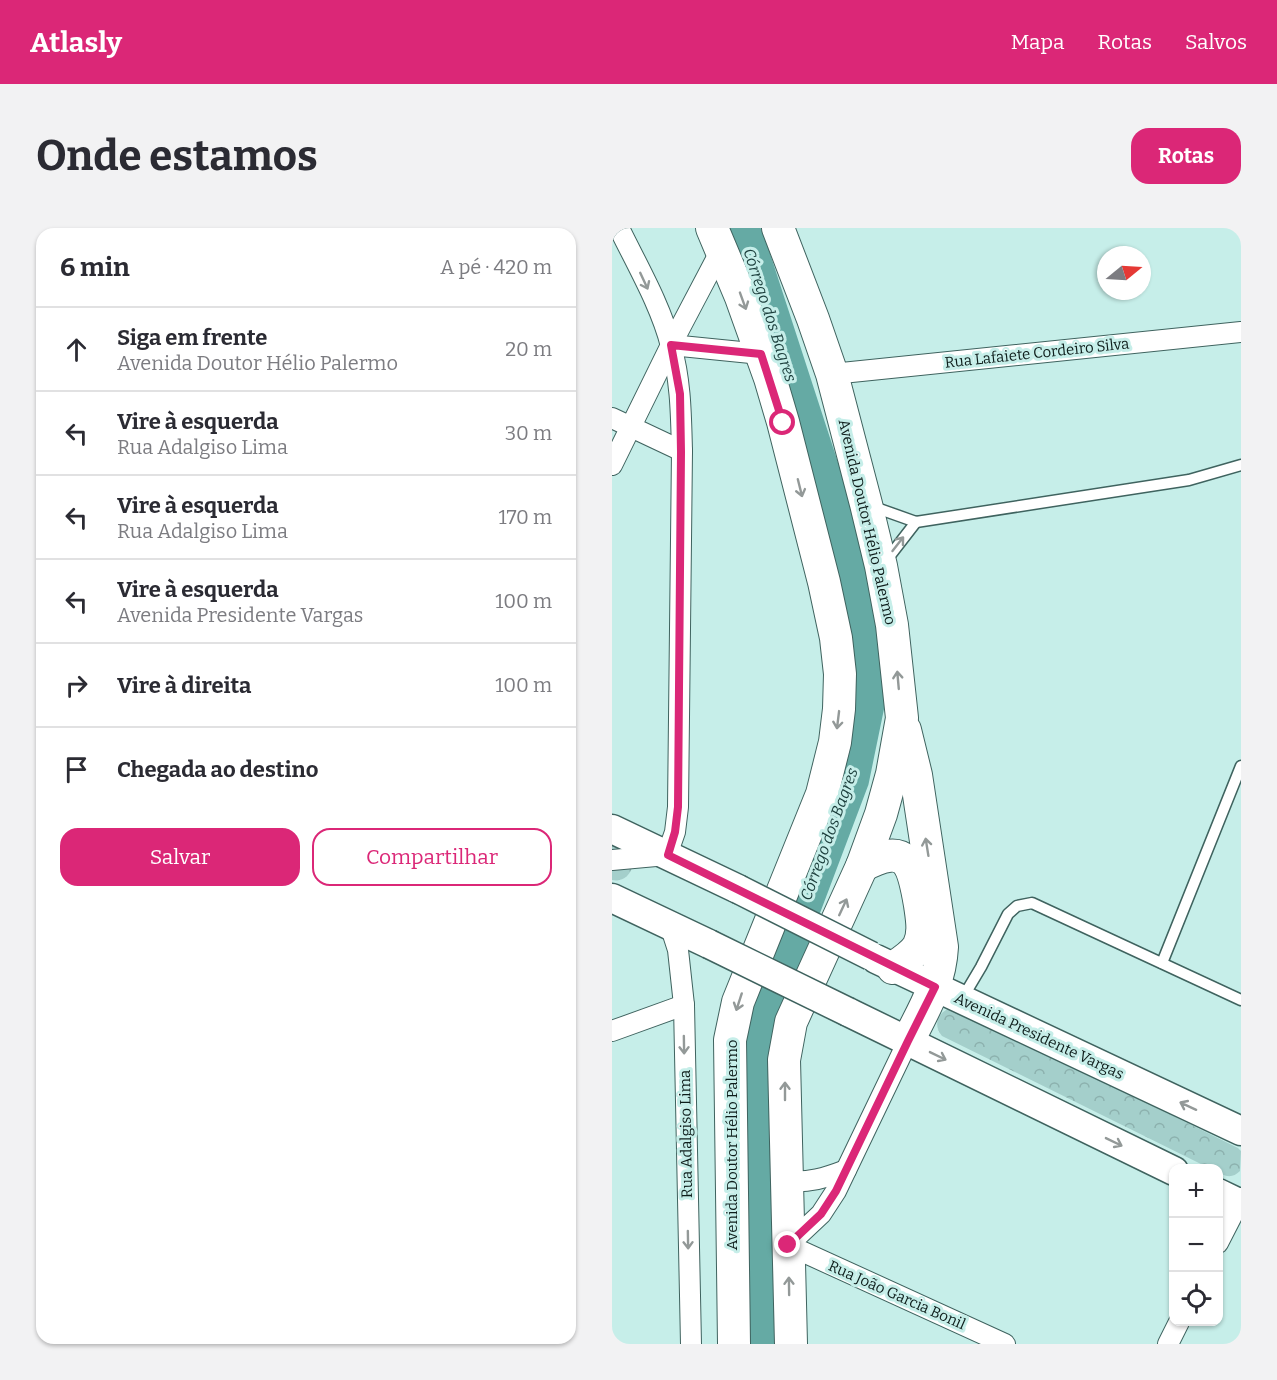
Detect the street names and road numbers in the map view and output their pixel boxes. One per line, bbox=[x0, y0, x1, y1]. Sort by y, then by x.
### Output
street label: Rua Lafaiete Cordeiro Silva bbox=[944, 334, 1130, 372]
street label: Avenida Doutor Hélio Palermo bbox=[835, 417, 899, 627]
street label: Avenida Presidente Vargas bbox=[951, 989, 1127, 1083]
street label: Avenida Doutor Hélio Palermo bbox=[723, 1040, 741, 1250]
street label: Rua Adalgiso Lima bbox=[676, 1070, 696, 1198]
street label: Rua João Garcia Bonil bbox=[826, 1257, 968, 1333]

